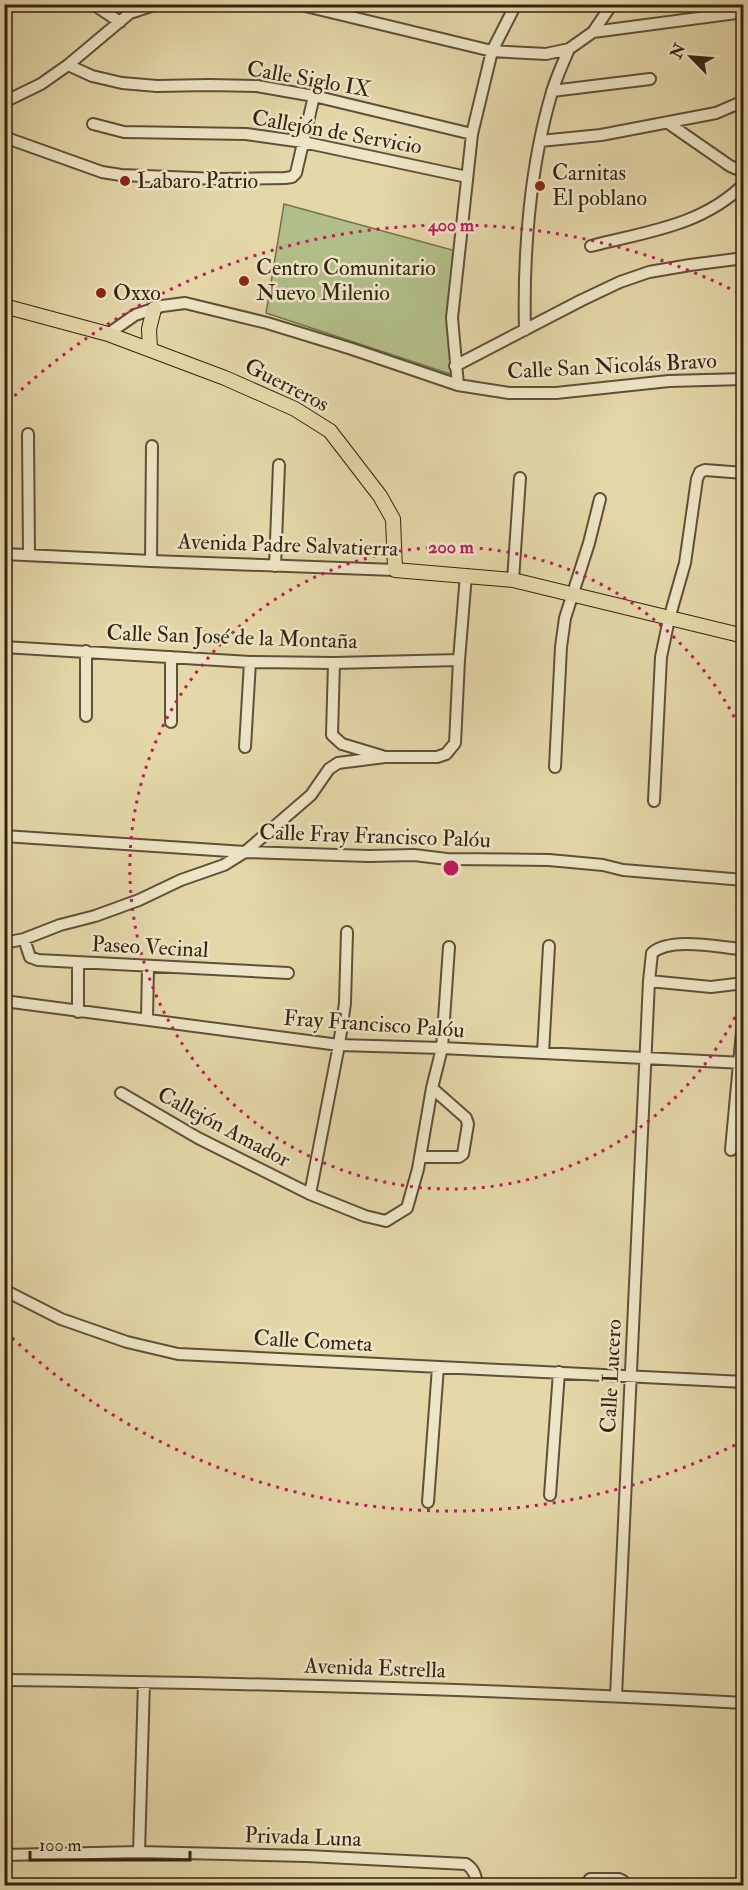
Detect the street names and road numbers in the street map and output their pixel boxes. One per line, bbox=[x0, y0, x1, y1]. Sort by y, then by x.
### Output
street label: Calle Siglo IX bbox=[245, 54, 373, 104]
street label: Callejón de Servicio bbox=[250, 103, 424, 161]
street label: Calle San Nicolás Bravo bbox=[506, 347, 718, 385]
street label: Guerreros bbox=[240, 352, 334, 418]
street label: Avenida Padre Salvatierra bbox=[176, 527, 400, 563]
street label: Calle San José de la Montaña bbox=[106, 619, 359, 655]
street label: Calle Fray Francisco Palóu bbox=[259, 818, 491, 854]
street label: Paseo Vecinal bbox=[91, 930, 210, 964]
street label: Fray Francisco Palóu bbox=[282, 1004, 466, 1044]
street label: Callejón Amador bbox=[153, 1080, 296, 1174]
street label: Calle Lucero bbox=[594, 1318, 628, 1434]
street label: Calle Cometa bbox=[253, 1324, 374, 1358]
street label: Avenida Estrella bbox=[303, 1652, 447, 1684]
street label: Privada Luna bbox=[244, 1821, 363, 1853]

